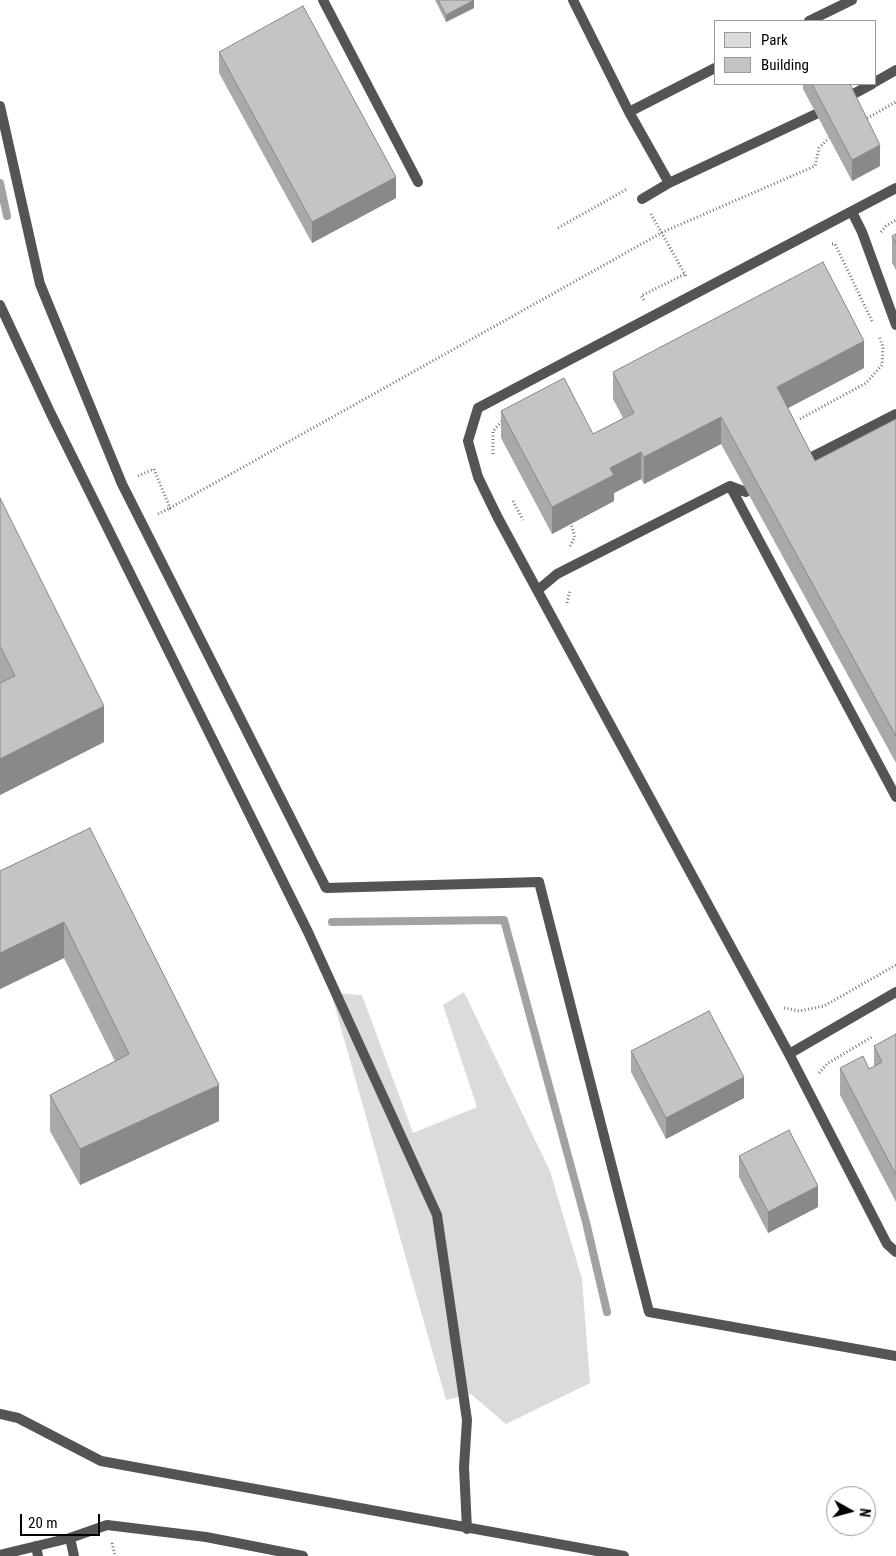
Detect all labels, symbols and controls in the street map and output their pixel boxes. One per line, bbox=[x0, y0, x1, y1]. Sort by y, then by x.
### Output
legend bbox=[714, 20, 876, 85]
text: Park bbox=[761, 31, 788, 49]
text: Building bbox=[761, 56, 809, 74]
north arrow bbox=[826, 1486, 876, 1536]
scale bar bbox=[22, 1504, 102, 1536]
text: N bbox=[856, 1507, 873, 1518]
text: 20 m bbox=[28, 1514, 58, 1532]

